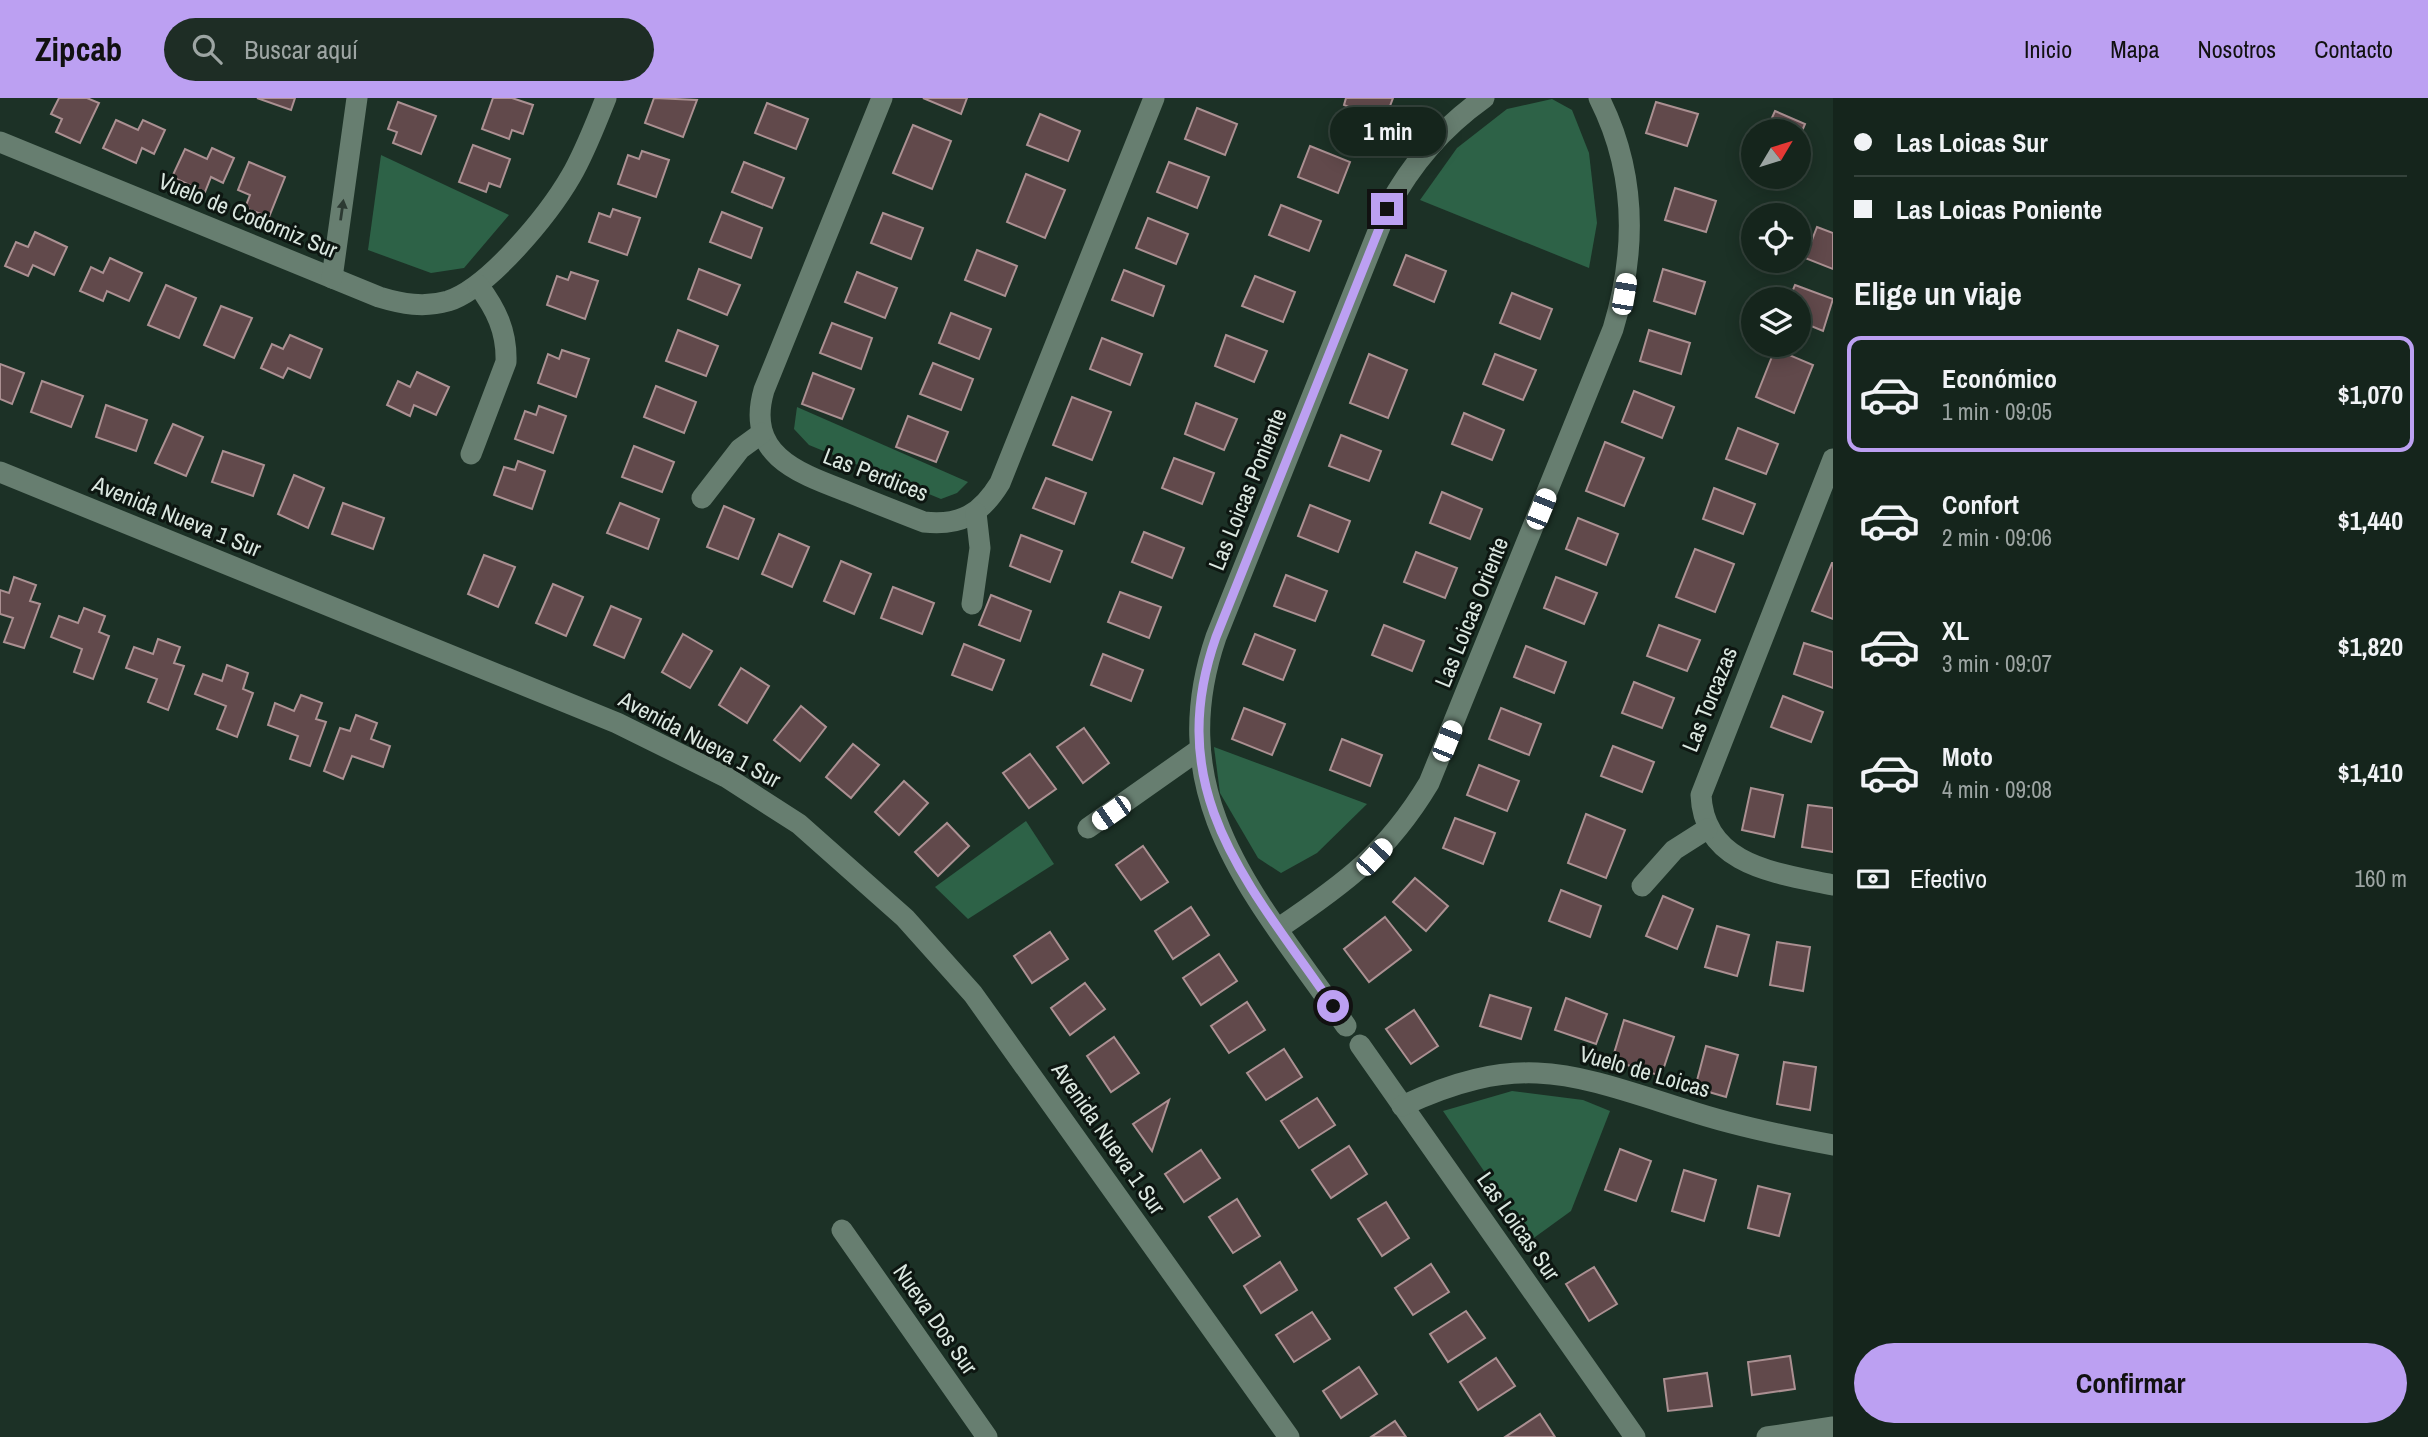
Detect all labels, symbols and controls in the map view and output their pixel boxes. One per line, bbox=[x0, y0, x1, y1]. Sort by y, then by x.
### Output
search box bbox=[164, 18, 654, 81]
text: Zipcab bbox=[35, 27, 122, 71]
icon: search bbox=[188, 30, 226, 68]
text: Buscar aquí bbox=[244, 32, 358, 67]
text: Inicio bbox=[2024, 33, 2072, 65]
text: Mapa bbox=[2110, 33, 2159, 65]
text: Nosotros bbox=[2197, 33, 2276, 65]
text: Contacto bbox=[2314, 33, 2393, 65]
callout: 1 min bbox=[1329, 108, 1445, 156]
text: 1 min bbox=[1363, 116, 1413, 147]
north arrow bbox=[1741, 119, 1811, 189]
map controls bbox=[1741, 119, 1811, 357]
text: Las Loicas Sur bbox=[1896, 125, 2048, 160]
street label: Vuelo de Codorniz Sur bbox=[154, 165, 343, 265]
text: Las Loicas Poniente bbox=[1896, 192, 2102, 227]
route end bbox=[1371, 193, 1403, 225]
one-way arrow bbox=[337, 199, 348, 221]
button: locate bbox=[1741, 203, 1811, 273]
car bbox=[1611, 271, 1638, 317]
text: Elige un viaje bbox=[1854, 272, 2022, 315]
button: layers bbox=[1741, 287, 1811, 357]
text: Económico bbox=[1942, 361, 2057, 396]
icon: car bbox=[1858, 363, 1921, 426]
text: $1,070 bbox=[2338, 377, 2403, 412]
text: 1 min · 09:05 bbox=[1942, 396, 2052, 427]
street label: Las Loicas Poniente bbox=[1200, 403, 1294, 575]
street label: Las Perdices bbox=[819, 440, 933, 508]
street label: Avenida Nueva 1 Sur bbox=[87, 468, 266, 564]
car bbox=[1524, 486, 1559, 532]
text: Confort bbox=[1942, 487, 2019, 522]
icon: car bbox=[1858, 489, 1921, 552]
text: $1,440 bbox=[2338, 503, 2403, 538]
text: 2 min · 09:06 bbox=[1942, 522, 2052, 553]
street label: Las Loicas Oriente bbox=[1427, 532, 1515, 692]
text: XL bbox=[1942, 613, 1969, 648]
icon: car bbox=[1858, 615, 1921, 678]
text: $1,820 bbox=[2338, 629, 2403, 664]
street label: Las Torcazas bbox=[1674, 642, 1744, 756]
text: 3 min · 09:07 bbox=[1942, 648, 2052, 679]
street label: Avenida Nueva 1 Sur bbox=[613, 683, 787, 795]
car bbox=[1430, 718, 1465, 764]
text: Moto bbox=[1942, 739, 1993, 774]
icon: car bbox=[1858, 741, 1921, 804]
text: $1,410 bbox=[2338, 755, 2403, 790]
text: 4 min · 09:08 bbox=[1942, 774, 2052, 805]
car bbox=[1088, 792, 1135, 834]
car bbox=[1352, 834, 1397, 880]
icon: cash bbox=[1854, 860, 1892, 898]
text: Efectivo bbox=[1910, 861, 1987, 896]
text: 160 m bbox=[2355, 863, 2407, 894]
route start bbox=[1317, 990, 1349, 1022]
street label: Vuelo de Loicas bbox=[1576, 1038, 1714, 1104]
street label: Avenida Nueva 1 Sur bbox=[1044, 1055, 1173, 1221]
street label: Las Loicas Sur bbox=[1470, 1166, 1568, 1287]
street label: Nueva Dos Sur bbox=[887, 1258, 986, 1381]
button: Confirmar bbox=[1854, 1343, 2407, 1423]

